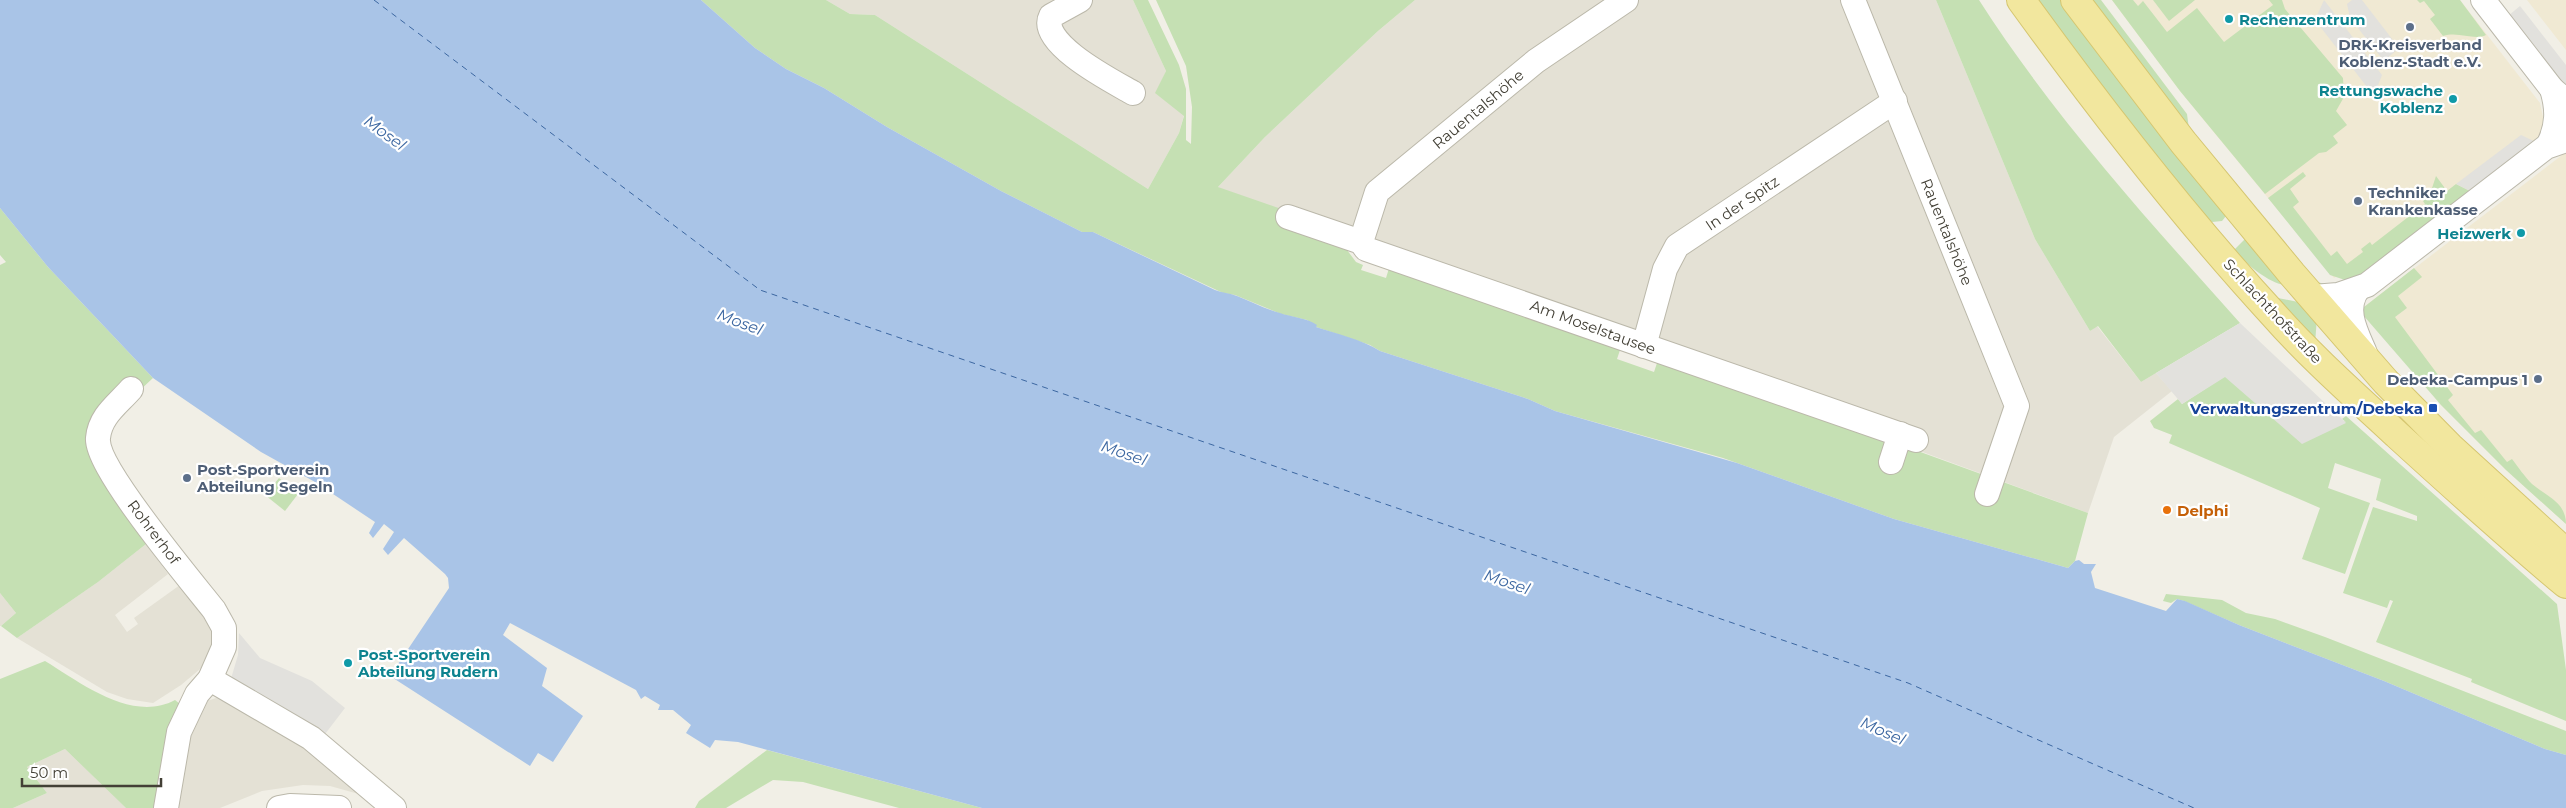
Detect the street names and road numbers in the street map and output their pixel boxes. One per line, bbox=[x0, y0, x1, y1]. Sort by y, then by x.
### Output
street label: Rauentalshöhe bbox=[1428, 65, 1528, 153]
street label: In der Spitz bbox=[1702, 171, 1783, 235]
street label: Rauentalshöhe bbox=[1917, 176, 1977, 288]
street label: Schlachthofstraße bbox=[2220, 255, 2326, 367]
street label: Am Moselstausee bbox=[1528, 295, 1658, 359]
street label: Rohrerhof bbox=[124, 496, 185, 569]

